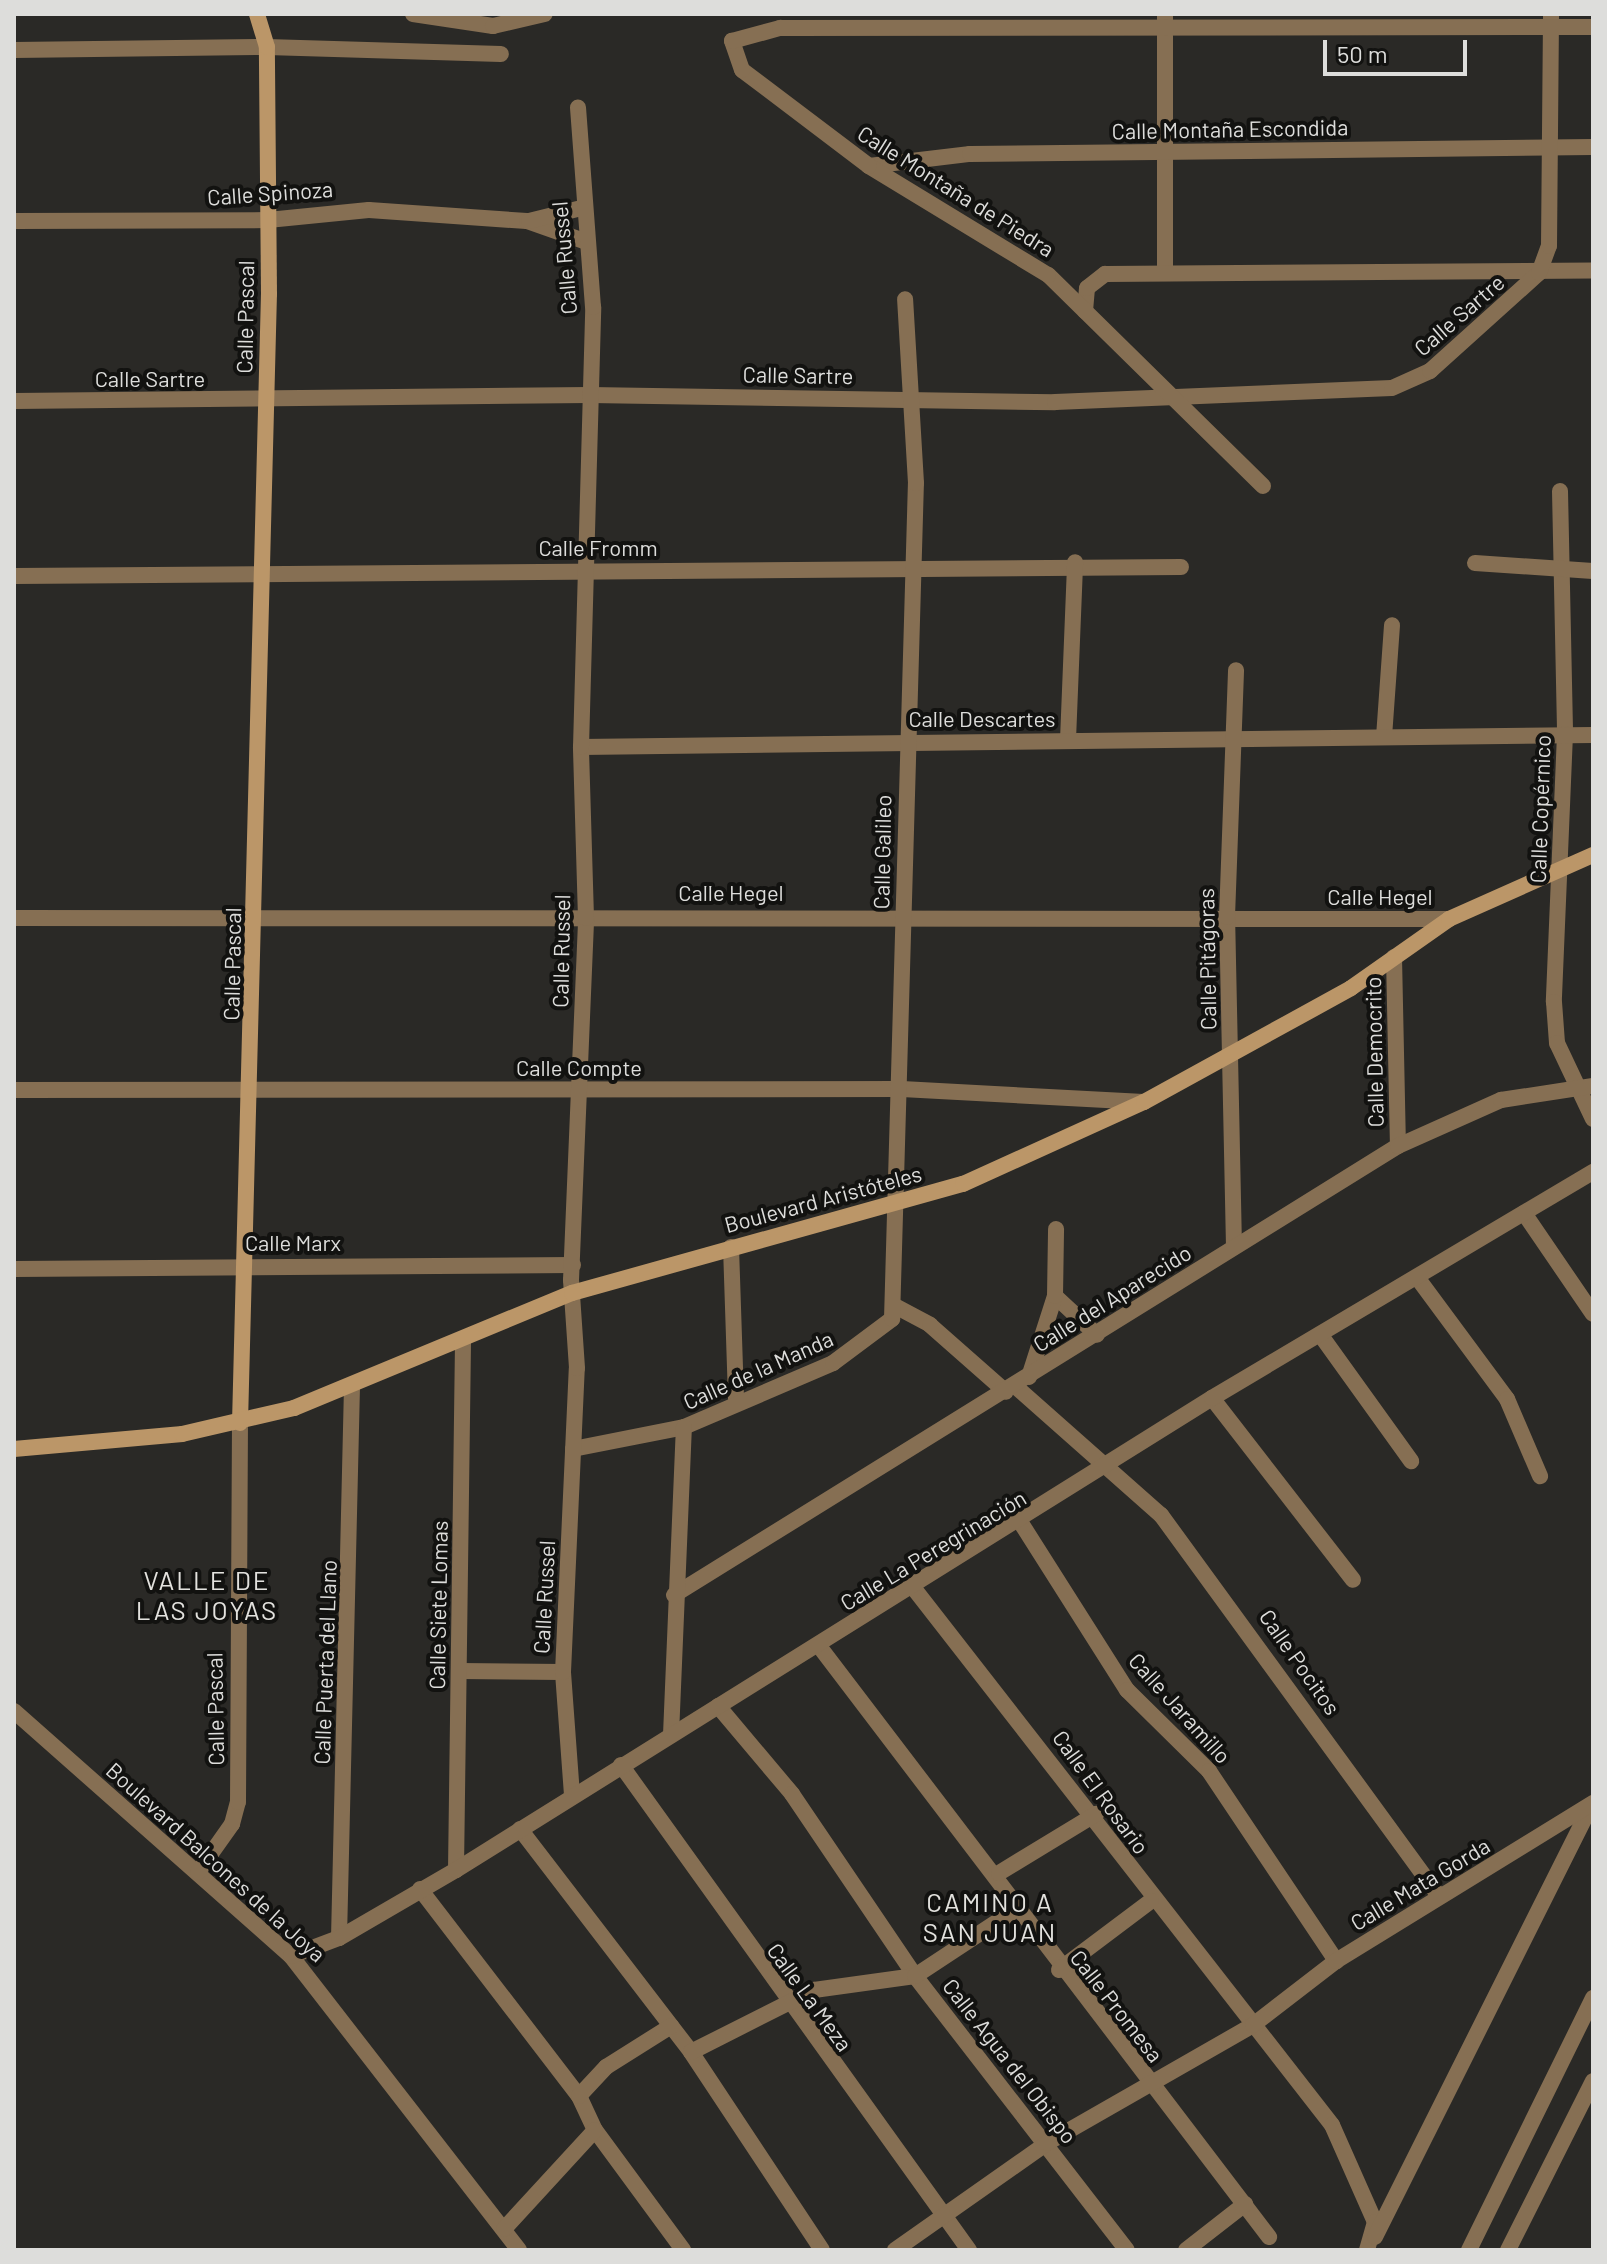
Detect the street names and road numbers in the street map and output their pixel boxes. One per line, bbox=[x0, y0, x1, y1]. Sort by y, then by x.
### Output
street label: Calle Montaña Escondida bbox=[1111, 114, 1349, 144]
street label: Calle Montaña de Piedra bbox=[853, 120, 1059, 262]
street label: Calle Spinoza bbox=[206, 175, 334, 211]
street label: Calle Russel bbox=[546, 200, 582, 316]
street label: Calle Pascal bbox=[231, 260, 259, 374]
street label: Calle Sartre bbox=[1409, 269, 1509, 361]
street label: Calle Sartre bbox=[742, 361, 854, 389]
street label: Calle Sartre bbox=[95, 366, 205, 392]
street label: Calle Fromm bbox=[538, 535, 658, 561]
street label: Calle Descartes bbox=[908, 706, 1056, 732]
street label: Calle Copérnico bbox=[1524, 734, 1556, 884]
street label: Calle Galileo bbox=[868, 794, 896, 910]
street label: Calle Hegel bbox=[678, 880, 784, 906]
street label: Calle Hegel bbox=[1327, 884, 1433, 910]
street label: Calle Pitágoras bbox=[1193, 888, 1221, 1030]
street label: Calle Russel bbox=[547, 894, 575, 1008]
street label: Calle Pascal bbox=[218, 907, 246, 1021]
street label: Calle Democrito bbox=[1359, 976, 1389, 1128]
street label: Calle Compte bbox=[516, 1055, 642, 1081]
street label: Boulevard Aristóteles bbox=[721, 1160, 925, 1238]
street label: Calle Marx bbox=[245, 1230, 341, 1256]
street label: Calle del Aparecido bbox=[1028, 1239, 1196, 1357]
street label: Calle de la Manda bbox=[679, 1325, 837, 1415]
street label: Calle La Peregrinación bbox=[835, 1484, 1031, 1616]
street label: Calle Siete Lomas bbox=[423, 1520, 453, 1690]
street label: Calle Russel bbox=[528, 1540, 560, 1654]
street label: Calle Puerta del Llano bbox=[308, 1559, 342, 1765]
street label: Calle Pocitos bbox=[1254, 1604, 1346, 1720]
street label: Calle Jaramillo bbox=[1123, 1647, 1237, 1769]
street label: Calle Pascal bbox=[201, 1652, 229, 1766]
street label: Calle El Rosario bbox=[1047, 1725, 1155, 1859]
street label: Boulevard Balcones de la Joya bbox=[101, 1757, 331, 1967]
street label: Calle Mata Gorda bbox=[1346, 1832, 1494, 1936]
street label: Calle La Meza bbox=[762, 1938, 858, 2056]
street label: Calle Promesa bbox=[1065, 1945, 1169, 2067]
street label: Calle Agua del Obispo bbox=[937, 1973, 1083, 2149]

